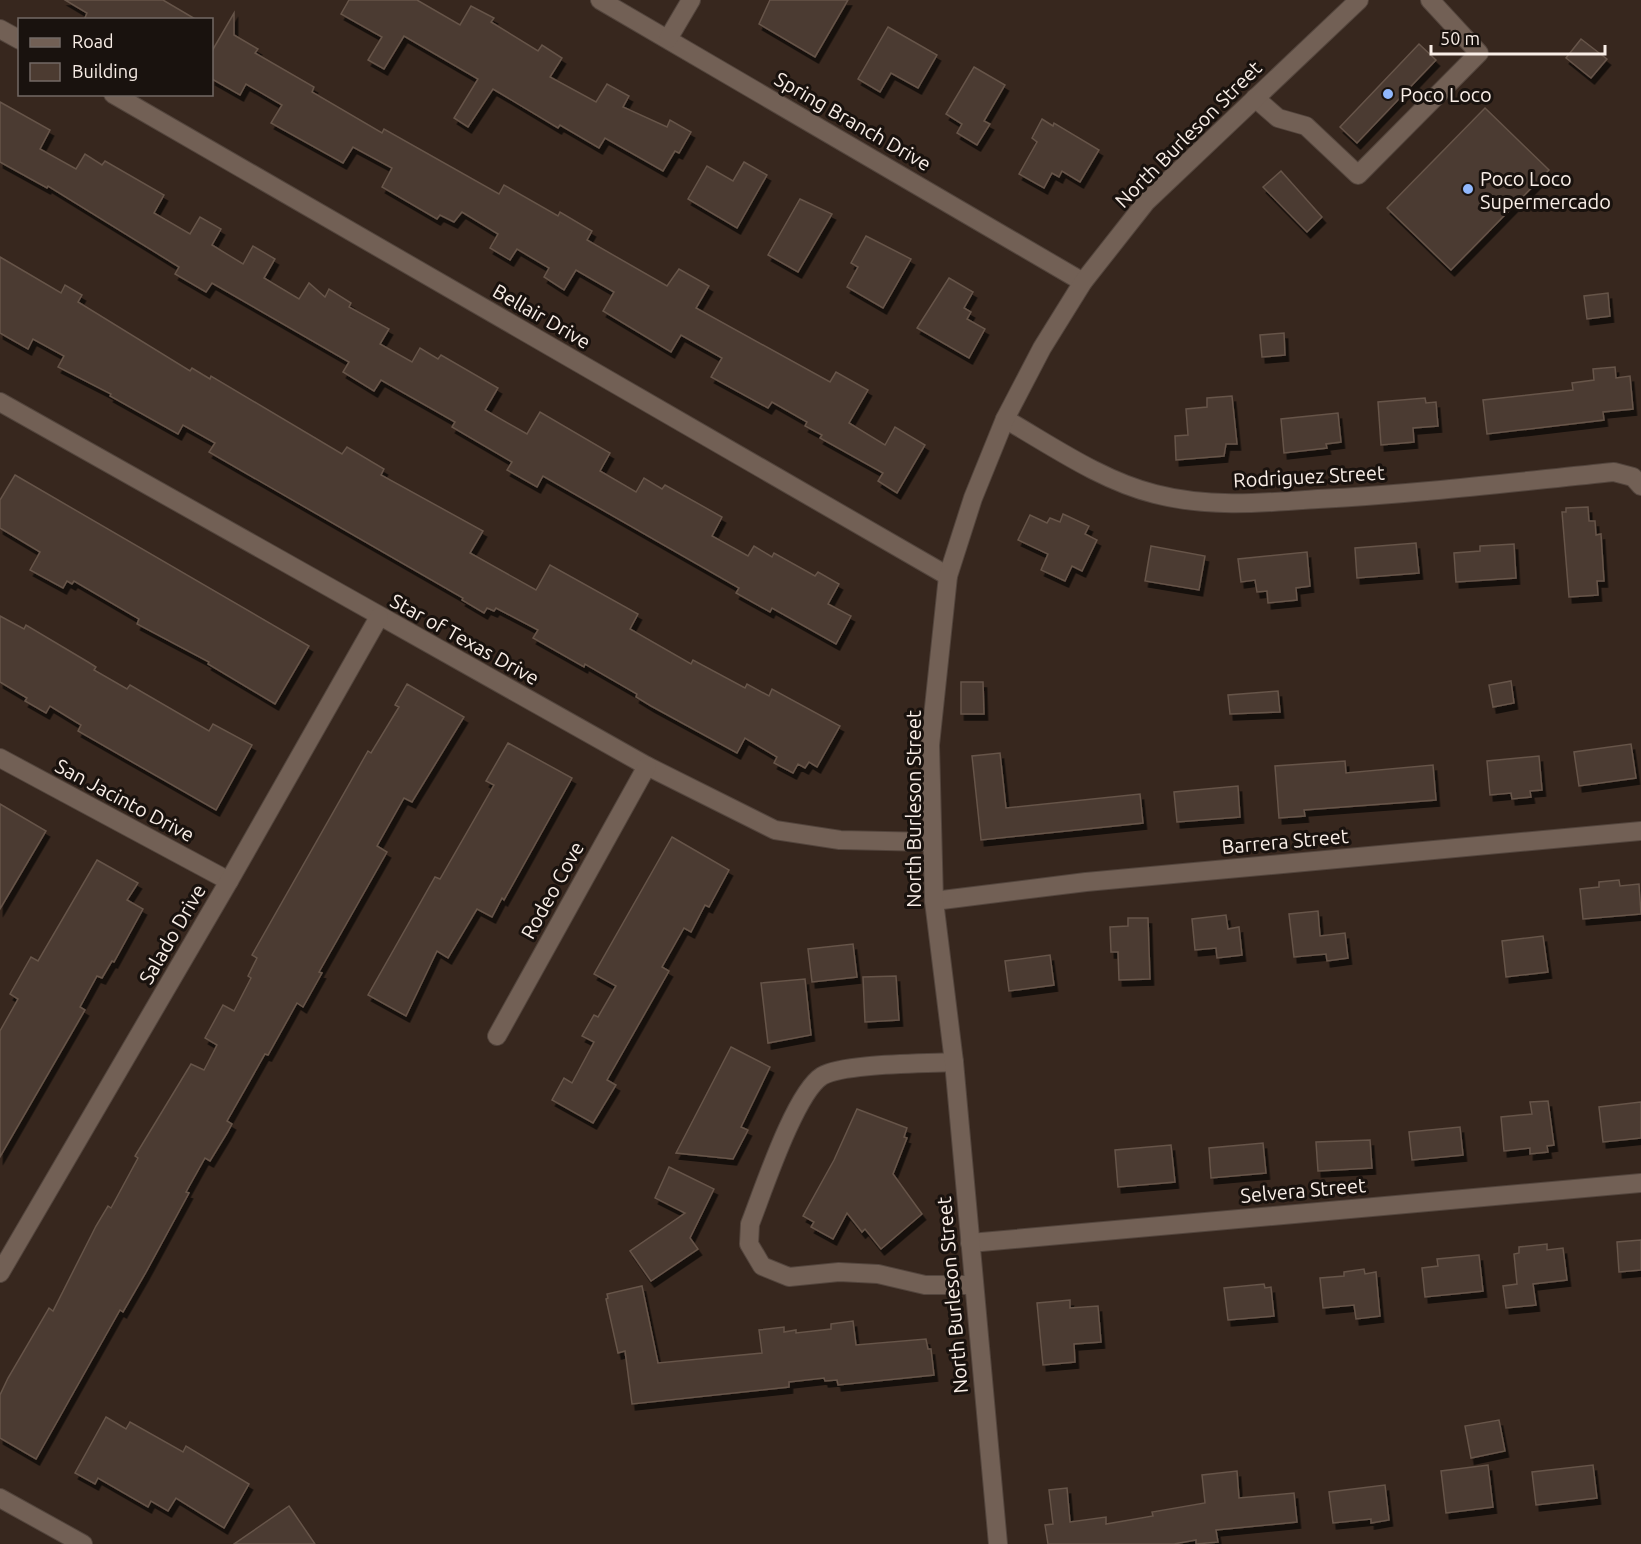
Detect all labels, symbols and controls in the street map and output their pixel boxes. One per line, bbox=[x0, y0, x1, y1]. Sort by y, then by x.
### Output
legend bbox=[18, 18, 213, 96]
scale bar bbox=[1431, 18, 1605, 56]
text: 50 m bbox=[1440, 28, 1480, 48]
text: Road bbox=[72, 31, 114, 51]
street label: North Burleson Street bbox=[1110, 56, 1266, 212]
text: Building bbox=[72, 61, 138, 81]
street label: Spring Branch Drive bbox=[771, 67, 935, 175]
place label: Poco Loco bbox=[1400, 83, 1492, 106]
marker: Poco Loco bbox=[1381, 87, 1395, 101]
place label: Poco Loco Supermercado bbox=[1480, 167, 1611, 213]
marker: Poco Loco Supermercado bbox=[1461, 182, 1475, 196]
street label: Bellair Drive bbox=[489, 279, 595, 353]
street label: Rodriguez Street bbox=[1233, 461, 1386, 491]
street label: Star of Texas Drive bbox=[387, 589, 543, 689]
street label: North Burleson Street bbox=[902, 710, 925, 908]
street label: San Jacinto Drive bbox=[52, 754, 198, 846]
street label: Barrera Street bbox=[1221, 824, 1350, 858]
street label: Rodeo Cove bbox=[516, 837, 588, 943]
street label: Salado Drive bbox=[134, 880, 210, 988]
street label: Selvera Street bbox=[1239, 1173, 1367, 1207]
street label: North Burleson Street bbox=[932, 1195, 972, 1394]

